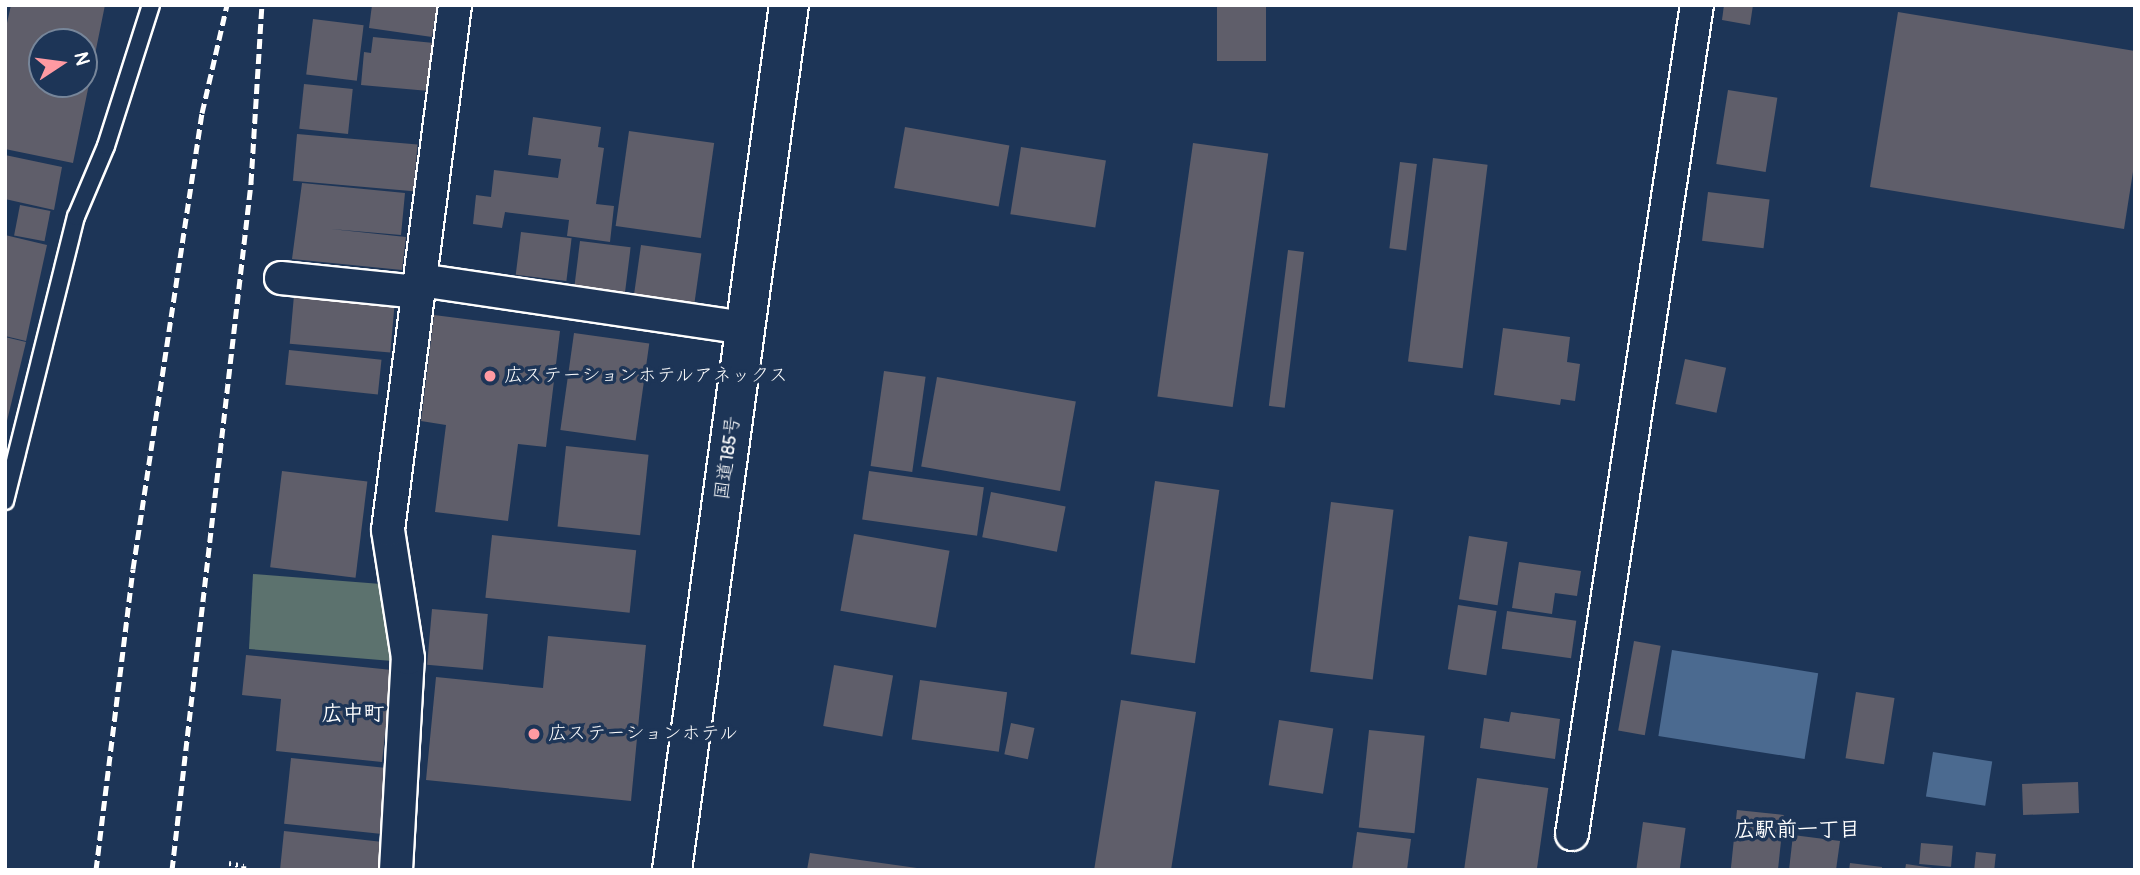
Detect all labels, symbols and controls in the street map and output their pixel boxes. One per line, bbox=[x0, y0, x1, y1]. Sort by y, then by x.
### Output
north arrow bbox=[28, 28, 98, 98]
text: N bbox=[68, 50, 95, 68]
place label: 広ステーションホテルアネックス bbox=[504, 365, 789, 387]
marker: 広ステーションホテルアネックス bbox=[482, 368, 498, 384]
street label: 国道185号 bbox=[711, 415, 745, 501]
district label: 広中町 bbox=[322, 701, 384, 727]
place label: 広ステーションホテル bbox=[548, 723, 738, 745]
marker: 広ステーションホテル bbox=[526, 726, 542, 742]
district label: 広駅前一丁目 bbox=[1734, 817, 1860, 843]

